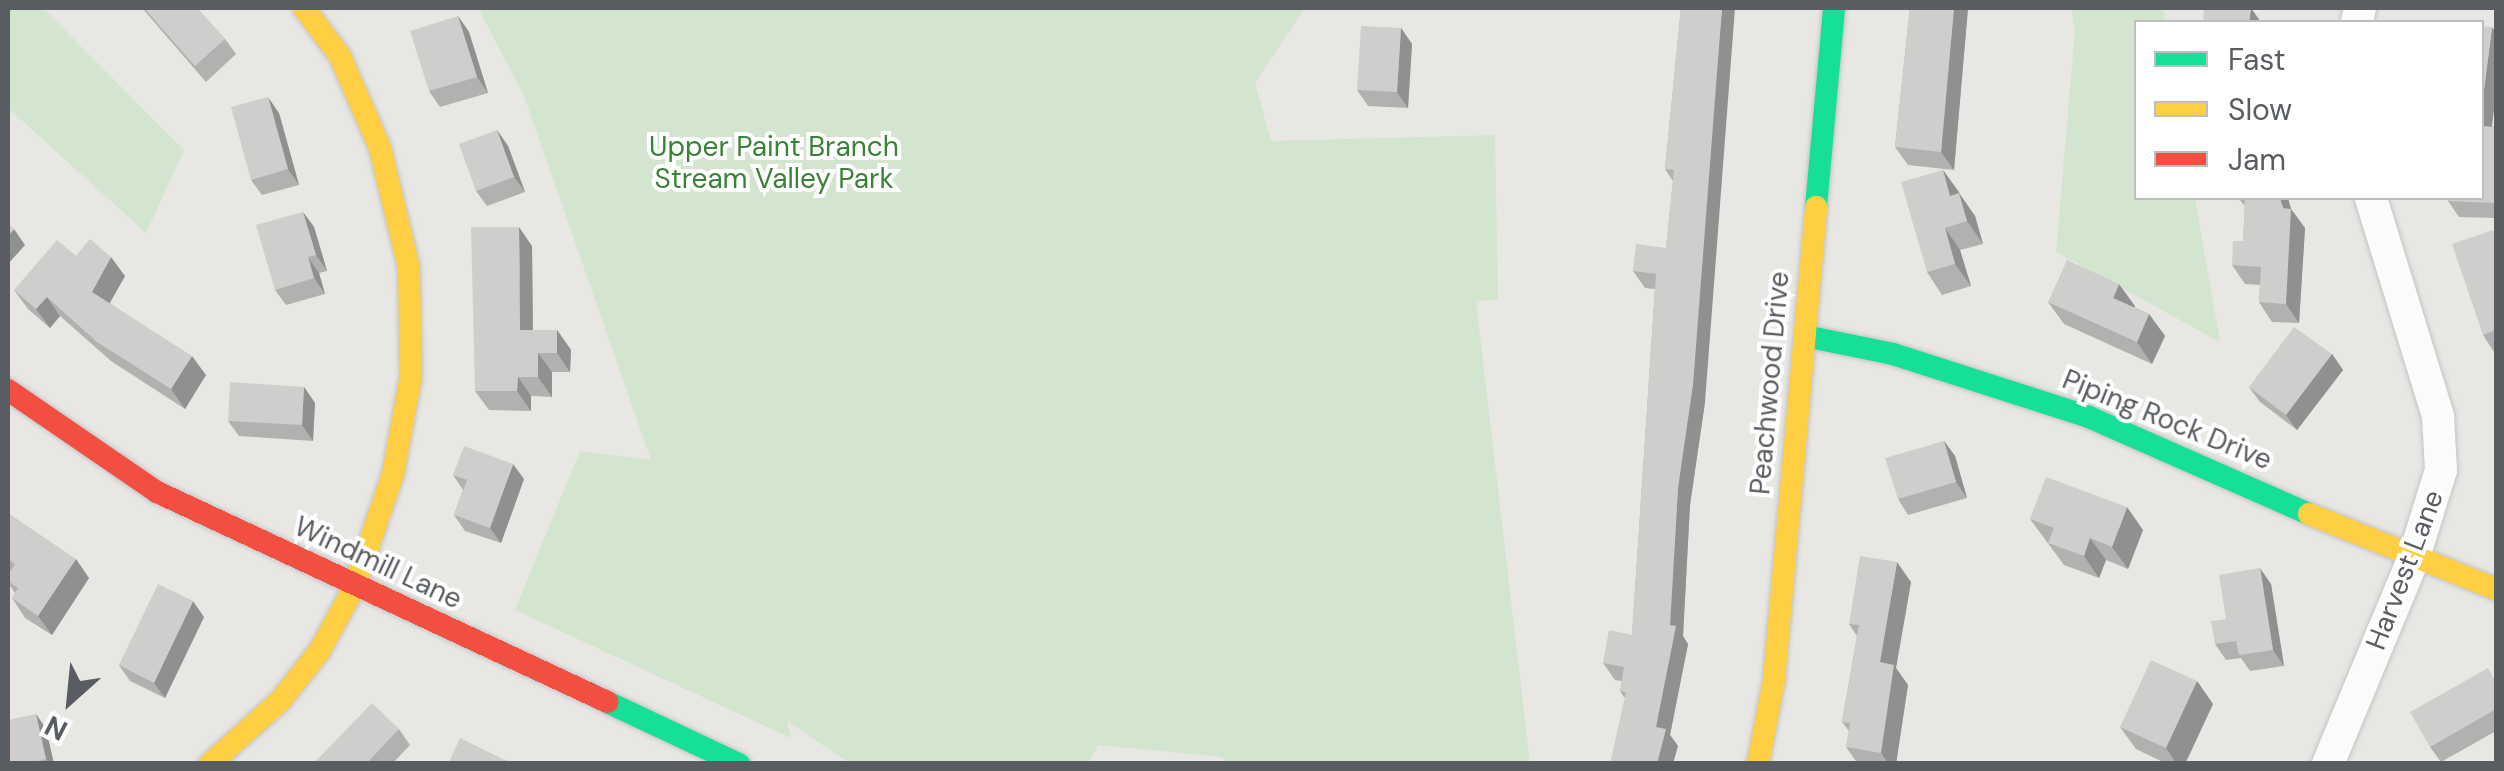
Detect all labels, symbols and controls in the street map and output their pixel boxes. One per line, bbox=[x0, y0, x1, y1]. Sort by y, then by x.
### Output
legend bbox=[2134, 20, 2484, 200]
text: Fast bbox=[2228, 40, 2286, 79]
text: Slow bbox=[2228, 90, 2292, 129]
park label: Upper Paint Branch Stream Valley Park bbox=[649, 130, 899, 196]
text: Jam bbox=[2228, 140, 2286, 179]
street label: Peachwood Drive bbox=[1744, 270, 1796, 496]
street label: Piping Rock Drive bbox=[2057, 363, 2277, 477]
street label: Harvest Lane bbox=[2359, 485, 2451, 655]
street label: Windmill Lane bbox=[289, 510, 467, 616]
north arrow bbox=[20, 651, 120, 751]
text: N bbox=[39, 707, 74, 749]

